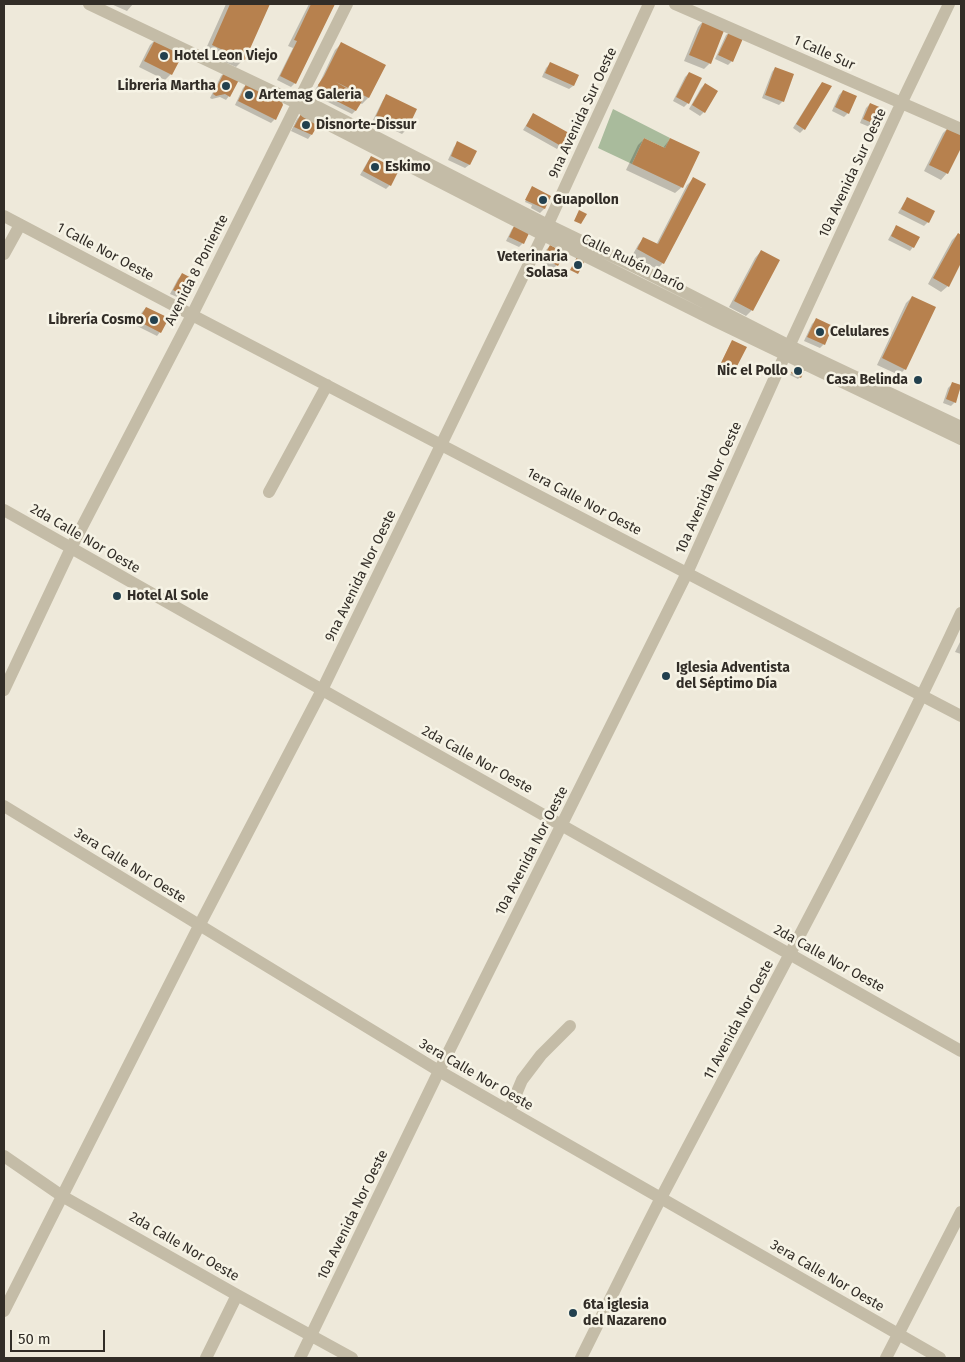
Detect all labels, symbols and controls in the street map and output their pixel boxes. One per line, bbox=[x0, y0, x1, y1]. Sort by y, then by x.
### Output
street label: 1 Calle Sur bbox=[791, 32, 857, 74]
street label: 9na Avenida Sur Oeste bbox=[545, 45, 621, 181]
place label: Hotel Leon Viejo bbox=[174, 48, 278, 64]
marker: Hotel Leon Viejo bbox=[158, 50, 170, 62]
place label: Libreria Martha bbox=[118, 78, 216, 94]
marker: Libreria Martha bbox=[220, 80, 232, 92]
place label: Artemag Galeria bbox=[259, 87, 362, 103]
marker: Artemag Galeria bbox=[243, 89, 255, 101]
street label: 10a Avenida Sur Oeste bbox=[816, 106, 890, 240]
place label: Disnorte-Dissur bbox=[316, 117, 416, 133]
marker: Disnorte-Dissur bbox=[300, 119, 312, 131]
place label: Eskimo bbox=[385, 159, 431, 175]
marker: Eskimo bbox=[369, 161, 381, 173]
place label: Guapollon bbox=[553, 192, 619, 208]
marker: Guapollon bbox=[537, 194, 549, 206]
street label: Avenida 8 Poniente bbox=[162, 212, 232, 328]
street label: 1 Calle Nor Oeste bbox=[54, 219, 156, 285]
street label: Calle Rubén Darío bbox=[578, 231, 688, 295]
place label: Veterinaria Solasa bbox=[497, 249, 568, 282]
marker: Veterinaria Solasa bbox=[572, 259, 584, 271]
place label: Librería Cosmo bbox=[48, 312, 144, 328]
marker: Librería Cosmo bbox=[148, 314, 160, 326]
place label: Celulares bbox=[830, 324, 889, 340]
marker: Celulares bbox=[814, 326, 826, 338]
place label: Nic el Pollo bbox=[717, 363, 788, 379]
marker: Nic el Pollo bbox=[792, 365, 804, 377]
place label: Casa Belinda bbox=[826, 372, 908, 388]
marker: Casa Belinda bbox=[912, 374, 924, 386]
street label: 10a Avenida Nor Oeste bbox=[672, 419, 746, 557]
street label: 1era Calle Nor Oeste bbox=[524, 465, 644, 539]
street label: 2da Calle Nor Oeste bbox=[27, 501, 143, 577]
street label: 9na Avenida Nor Oeste bbox=[322, 507, 400, 645]
place label: Hotel Al Sole bbox=[127, 588, 209, 604]
marker: Hotel Al Sole bbox=[111, 590, 123, 602]
place label: Iglesia Adventista del Séptimo Día bbox=[676, 660, 790, 692]
marker: Iglesia Adventista del Séptimo Día bbox=[660, 670, 672, 682]
street label: 2da Calle Nor Oeste bbox=[419, 723, 535, 797]
street label: 10a Avenida Nor Oeste bbox=[492, 784, 572, 918]
street label: 3era Calle Nor Oeste bbox=[71, 825, 189, 907]
street label: 2da Calle Nor Oeste bbox=[771, 922, 887, 996]
street label: 11 Avenida Nor Oeste bbox=[700, 957, 778, 1083]
street label: 3era Calle Nor Oeste bbox=[416, 1036, 536, 1114]
street label: 10a Avenida Nor Oeste bbox=[314, 1147, 392, 1283]
street label: 2da Calle Nor Oeste bbox=[126, 1209, 242, 1285]
street label: 3era Calle Nor Oeste bbox=[767, 1237, 887, 1315]
place label: 6ta iglesia del Nazareno bbox=[583, 1297, 667, 1330]
marker: 6ta iglesia del Nazareno bbox=[567, 1307, 579, 1319]
scale bar bbox=[12, 1320, 108, 1352]
text: 50 m bbox=[18, 1330, 51, 1348]

